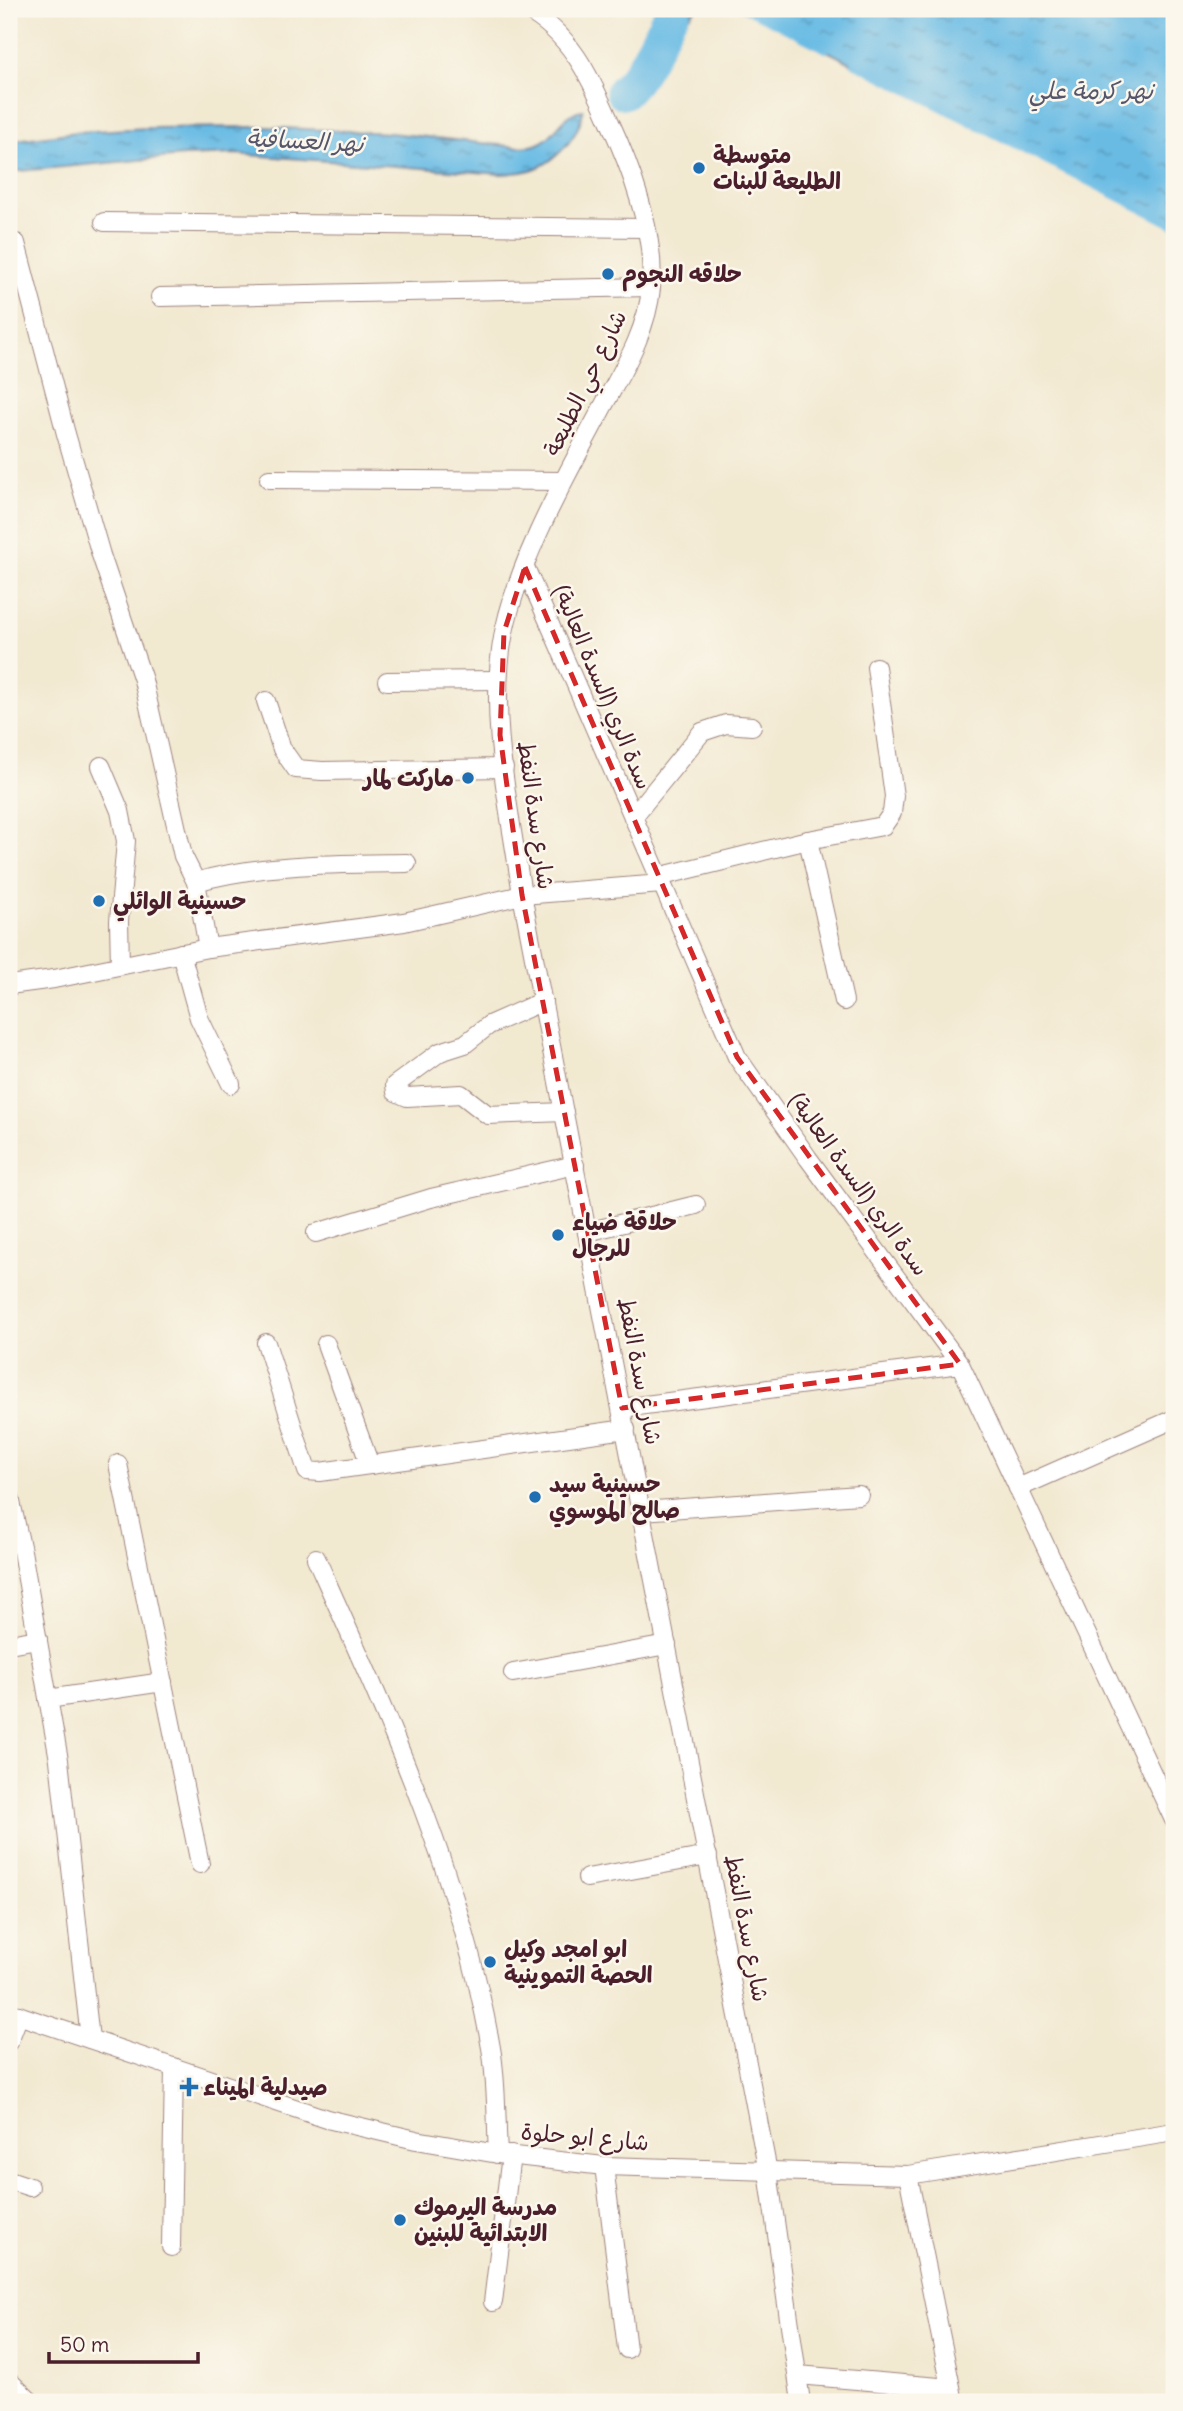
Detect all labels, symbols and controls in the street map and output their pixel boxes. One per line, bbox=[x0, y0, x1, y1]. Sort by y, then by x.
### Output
water label: نهر كرمة علي bbox=[1029, 75, 1156, 112]
water label: نهر العسافية bbox=[246, 122, 367, 158]
place label: متوسطة الطليعة للبنات bbox=[713, 140, 841, 195]
marker: متوسطة الطليعة للبنات bbox=[691, 160, 707, 176]
place label: حلاقه النجوم bbox=[622, 259, 742, 292]
marker: حلاقه النجوم bbox=[600, 266, 616, 282]
street label: شارع حي الطليعة bbox=[537, 305, 639, 464]
street label: سدة الري (السدة العالية) bbox=[544, 580, 660, 795]
street label: شارع سدة النفط bbox=[510, 739, 561, 891]
place label: ماركت لمار bbox=[362, 763, 454, 792]
marker: ماركت لمار bbox=[460, 770, 476, 786]
place label: حسينية الوائلي bbox=[113, 886, 246, 922]
marker: حسينية الوائلي bbox=[91, 893, 107, 909]
street label: سدة الري (السدة العالية) bbox=[781, 1086, 936, 1283]
place label: حلاقة ضياء للرجال bbox=[572, 1207, 677, 1262]
marker: حلاقة ضياء للرجال bbox=[550, 1227, 566, 1243]
street label: شارع سدة النفط bbox=[610, 1295, 669, 1448]
place label: حسينية سيد صالح الموسوي bbox=[549, 1469, 680, 1528]
marker: حسينية سيد صالح الموسوي bbox=[527, 1489, 543, 1505]
street label: شارع سدة النفط bbox=[717, 1852, 776, 2005]
place label: ابو امجد وكيل الحصة التموينية bbox=[504, 1934, 653, 1990]
marker: ابو امجد وكيل الحصة التموينية bbox=[482, 1954, 498, 1970]
place label: صيدلية الميناء bbox=[203, 2072, 328, 2101]
marker: صيدلية الميناء bbox=[181, 2079, 197, 2095]
street label: شارع ابو حلوة bbox=[520, 2116, 650, 2159]
place label: مدرسة اليرموك الابتدائية للبنين bbox=[414, 2192, 557, 2247]
marker: مدرسة اليرموك الابتدائية للبنين bbox=[392, 2212, 408, 2228]
scale bar bbox=[49, 2320, 198, 2364]
text: 50 m bbox=[60, 2331, 109, 2358]

